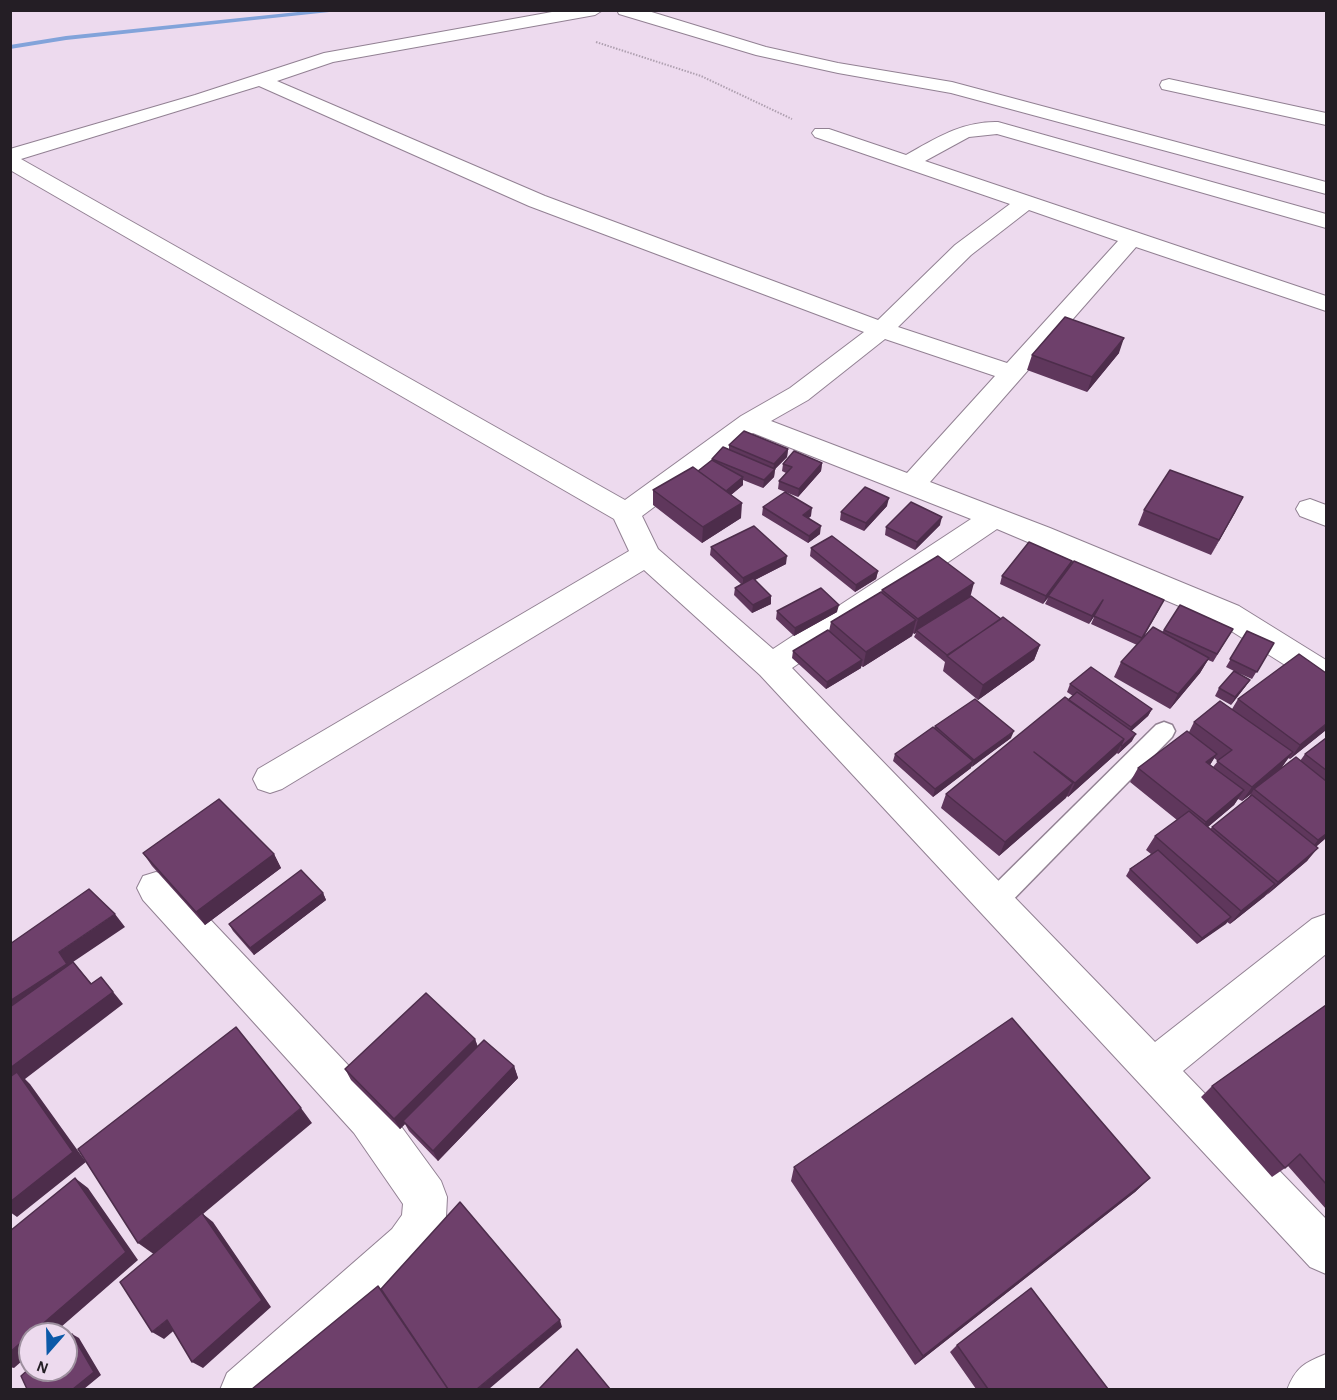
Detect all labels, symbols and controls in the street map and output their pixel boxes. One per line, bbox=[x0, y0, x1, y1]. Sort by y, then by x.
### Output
north arrow bbox=[18, 1322, 78, 1382]
text: N bbox=[35, 1358, 50, 1376]

